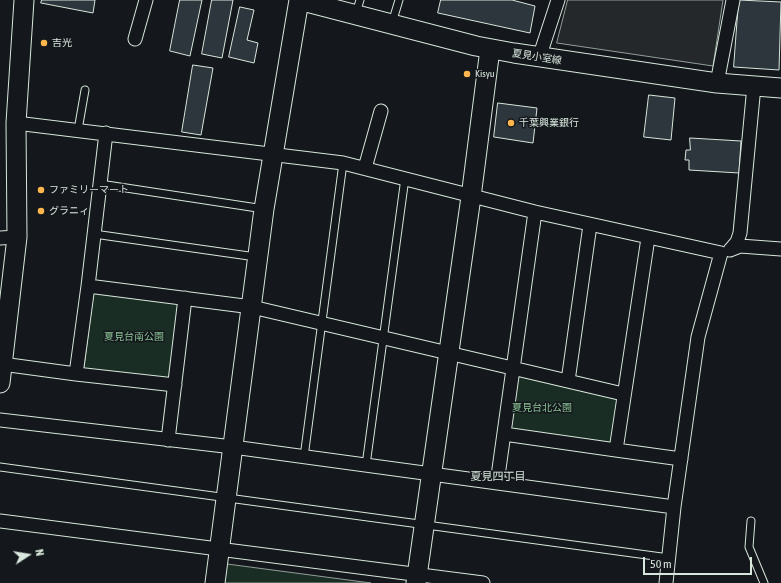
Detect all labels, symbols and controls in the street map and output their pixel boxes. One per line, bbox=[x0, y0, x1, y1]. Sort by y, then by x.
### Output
place label: 吉光 bbox=[52, 37, 72, 49]
marker: 吉光 bbox=[39, 38, 49, 48]
street label: 夏見小室線 bbox=[511, 47, 563, 67]
place label: Kisyu bbox=[475, 68, 495, 80]
marker: Kisyu bbox=[462, 69, 472, 79]
place label: 千葉興業銀行 bbox=[519, 117, 579, 129]
marker: 千葉興業銀行 bbox=[506, 118, 516, 128]
place label: ファミリーマート bbox=[49, 184, 129, 196]
marker: ファミリーマート bbox=[36, 185, 46, 195]
place label: グラニィ bbox=[49, 205, 89, 217]
marker: グラニィ bbox=[36, 206, 46, 216]
park label: 夏見台南公園 bbox=[104, 331, 164, 343]
park label: 夏見台北公園 bbox=[512, 402, 572, 414]
district label: 夏見四丁目 bbox=[471, 470, 525, 484]
north arrow bbox=[8, 535, 48, 575]
text: N bbox=[33, 548, 46, 557]
scale bar bbox=[645, 549, 754, 575]
text: 50 m bbox=[650, 557, 672, 571]

